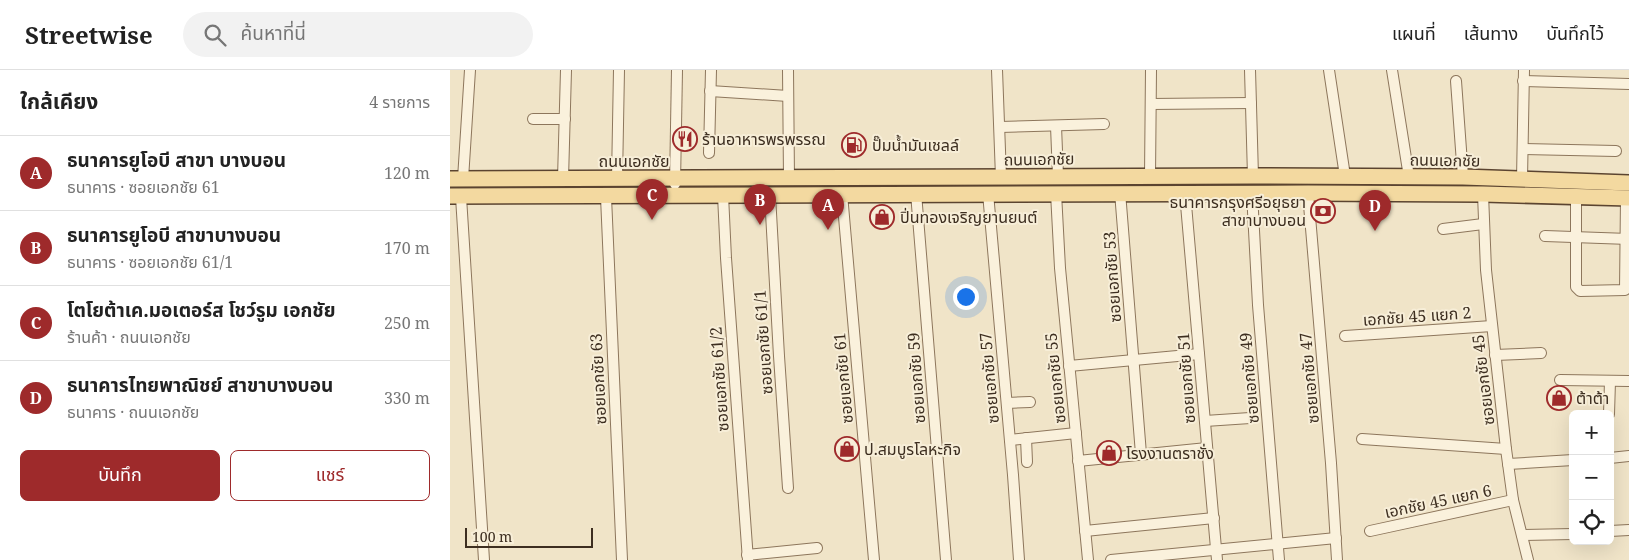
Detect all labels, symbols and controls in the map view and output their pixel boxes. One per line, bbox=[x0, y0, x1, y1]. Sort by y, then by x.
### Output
search box bbox=[183, 12, 533, 57]
text: Streetwise bbox=[25, 18, 153, 51]
text: ค้นหาที่นี่ bbox=[241, 20, 306, 46]
icon: search bbox=[201, 21, 229, 49]
text: แผนที่ bbox=[1392, 21, 1436, 45]
text: เส้นทาง bbox=[1464, 21, 1518, 45]
text: บันทึกไว้ bbox=[1546, 21, 1604, 45]
text: ใกล้เคียง bbox=[20, 87, 98, 115]
text: 4 รายการ bbox=[369, 91, 430, 113]
restaurant icon: ร้านอาหารพรพรรณ bbox=[672, 126, 698, 152]
place label: ร้านอาหารพรพรรณ bbox=[702, 128, 826, 150]
fuel station icon: ปั๊มน้ำมันเชลล์ bbox=[841, 132, 867, 158]
place label: ปั๊มน้ำมันเชลล์ bbox=[872, 134, 959, 156]
text: ธนาคารยูโอบี สาขา บางบอน bbox=[67, 147, 286, 173]
street label: ถนนเอกชัย bbox=[1003, 147, 1075, 171]
street label: ถนนเอกชัย bbox=[1409, 148, 1481, 172]
street label: ถนนเอกชัย bbox=[599, 150, 669, 172]
text: A bbox=[30, 162, 42, 184]
text: 120 m bbox=[384, 162, 430, 184]
text: ธนาคาร · ซอยเอกชัย 61 bbox=[67, 176, 220, 198]
pin: C bbox=[636, 179, 668, 220]
pin: B bbox=[744, 184, 776, 225]
pin: A bbox=[812, 189, 844, 230]
pin: D bbox=[1359, 190, 1391, 231]
place label: ธนาคารกรุงศรีอยุธยา สาขาบางบอน bbox=[1170, 191, 1306, 231]
bank icon: ธนาคารกรุงศรีอยุธยา สาขาบางบอน bbox=[1310, 198, 1336, 224]
shop icon: ปิ่นทองเจริญยานยนต์ bbox=[869, 204, 895, 230]
place label: ปิ่นทองเจริญยานยนต์ bbox=[900, 206, 1037, 228]
text: ธนาคารยูโอบี สาขาบางบอน bbox=[67, 222, 281, 248]
street label: ซอยเอกชัย 53 bbox=[1098, 231, 1126, 323]
text: B bbox=[31, 237, 41, 259]
text: 170 m bbox=[384, 237, 430, 259]
text: ธนาคาร · ซอยเอกชัย 61/1 bbox=[67, 251, 233, 273]
your location bbox=[953, 284, 979, 310]
street label: ซอยเอกชัย 61/1 bbox=[748, 289, 778, 395]
text: โตโยต้าเค.มอเตอร์ส โชว์รูม เอกชัย bbox=[67, 297, 336, 323]
street label: เอกชัย 45 แยก 2 bbox=[1362, 301, 1472, 331]
text: C bbox=[31, 312, 41, 334]
text: 250 m bbox=[384, 312, 430, 334]
text: ร้านค้า · ถนนเอกชัย bbox=[67, 326, 191, 348]
street label: ซอยเอกชัย 61/2 bbox=[704, 326, 734, 432]
street label: ซอยเอกชัย 55 bbox=[1039, 331, 1071, 425]
street label: ซอยเอกชัย 61 bbox=[828, 332, 858, 424]
street label: ซอยเอกชัย 59 bbox=[902, 332, 930, 424]
street label: ซอยเอกชัย 57 bbox=[974, 332, 1004, 424]
street label: ซอยเอกชัย 51 bbox=[1172, 332, 1200, 424]
street label: ซอยเอกชัย 49 bbox=[1234, 332, 1264, 424]
street label: ซอยเอกชัย 47 bbox=[1294, 332, 1324, 424]
street label: ซอยเอกชัย 63 bbox=[585, 333, 611, 425]
street label: ซอยเอกชัย 45 bbox=[1467, 333, 1499, 427]
text: ธนาคารไทยพาณิชย์ สาขาบางบอน bbox=[67, 372, 333, 398]
shop icon: ต้าต้า bbox=[1546, 385, 1572, 411]
text: D bbox=[30, 387, 42, 409]
text: 330 m bbox=[384, 387, 430, 409]
place label: ต้าต้า bbox=[1576, 387, 1609, 409]
text: ธนาคาร · ถนนเอกชัย bbox=[67, 401, 199, 423]
map controls bbox=[1569, 410, 1614, 545]
button: + bbox=[1569, 410, 1614, 455]
shop icon: ป.สมบูรโลหะกิจ bbox=[834, 436, 860, 462]
place label: ป.สมบูรโลหะกิจ bbox=[864, 438, 961, 460]
shop icon: โรงงานตราชั่ง bbox=[1096, 440, 1122, 466]
place label: โรงงานตราชั่ง bbox=[1126, 442, 1214, 464]
button: บันทึก bbox=[20, 450, 220, 501]
button: แชร์ bbox=[230, 450, 430, 501]
button: − bbox=[1569, 455, 1614, 500]
street label: เอกชัย 45 แยก 6 bbox=[1383, 479, 1493, 523]
button: locate bbox=[1569, 500, 1614, 545]
scale bar bbox=[465, 525, 592, 548]
text: 100 m bbox=[472, 527, 512, 546]

